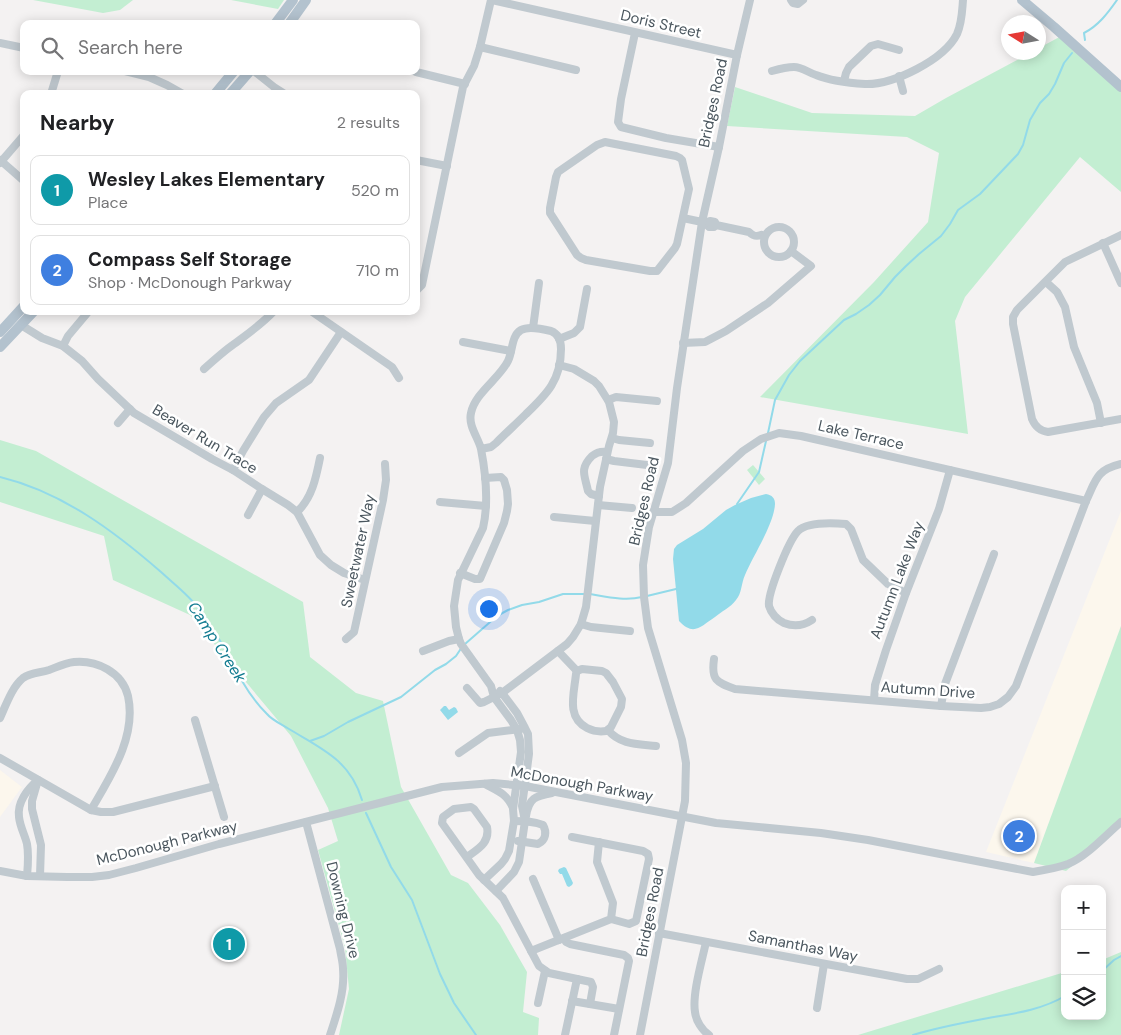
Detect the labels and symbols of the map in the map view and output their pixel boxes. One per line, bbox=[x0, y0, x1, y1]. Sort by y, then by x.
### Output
street label: Doris Street bbox=[619, 5, 704, 43]
north arrow bbox=[1001, 15, 1046, 60]
street label: Bridges Road bbox=[694, 57, 732, 149]
street label: Beaver Run Trace bbox=[149, 400, 261, 478]
street label: Lake Terrace bbox=[816, 415, 906, 455]
street label: Bridges Road bbox=[624, 455, 664, 547]
street label: Sweetwater Way bbox=[336, 492, 380, 610]
street label: Autumn Lake Way bbox=[865, 518, 929, 642]
your location bbox=[476, 596, 502, 622]
water label: Camp Creek bbox=[183, 597, 251, 687]
street label: Autumn Drive bbox=[880, 677, 976, 703]
street label: McDonough Parkway bbox=[509, 762, 656, 807]
street label: McDonough Parkway bbox=[94, 816, 240, 870]
pin: 2 bbox=[1003, 817, 1035, 855]
street label: Downing Drive bbox=[321, 860, 365, 960]
street label: Bridges Road bbox=[632, 866, 668, 958]
pin: 1 bbox=[213, 925, 245, 963]
street label: Samanthas Way bbox=[746, 926, 860, 967]

